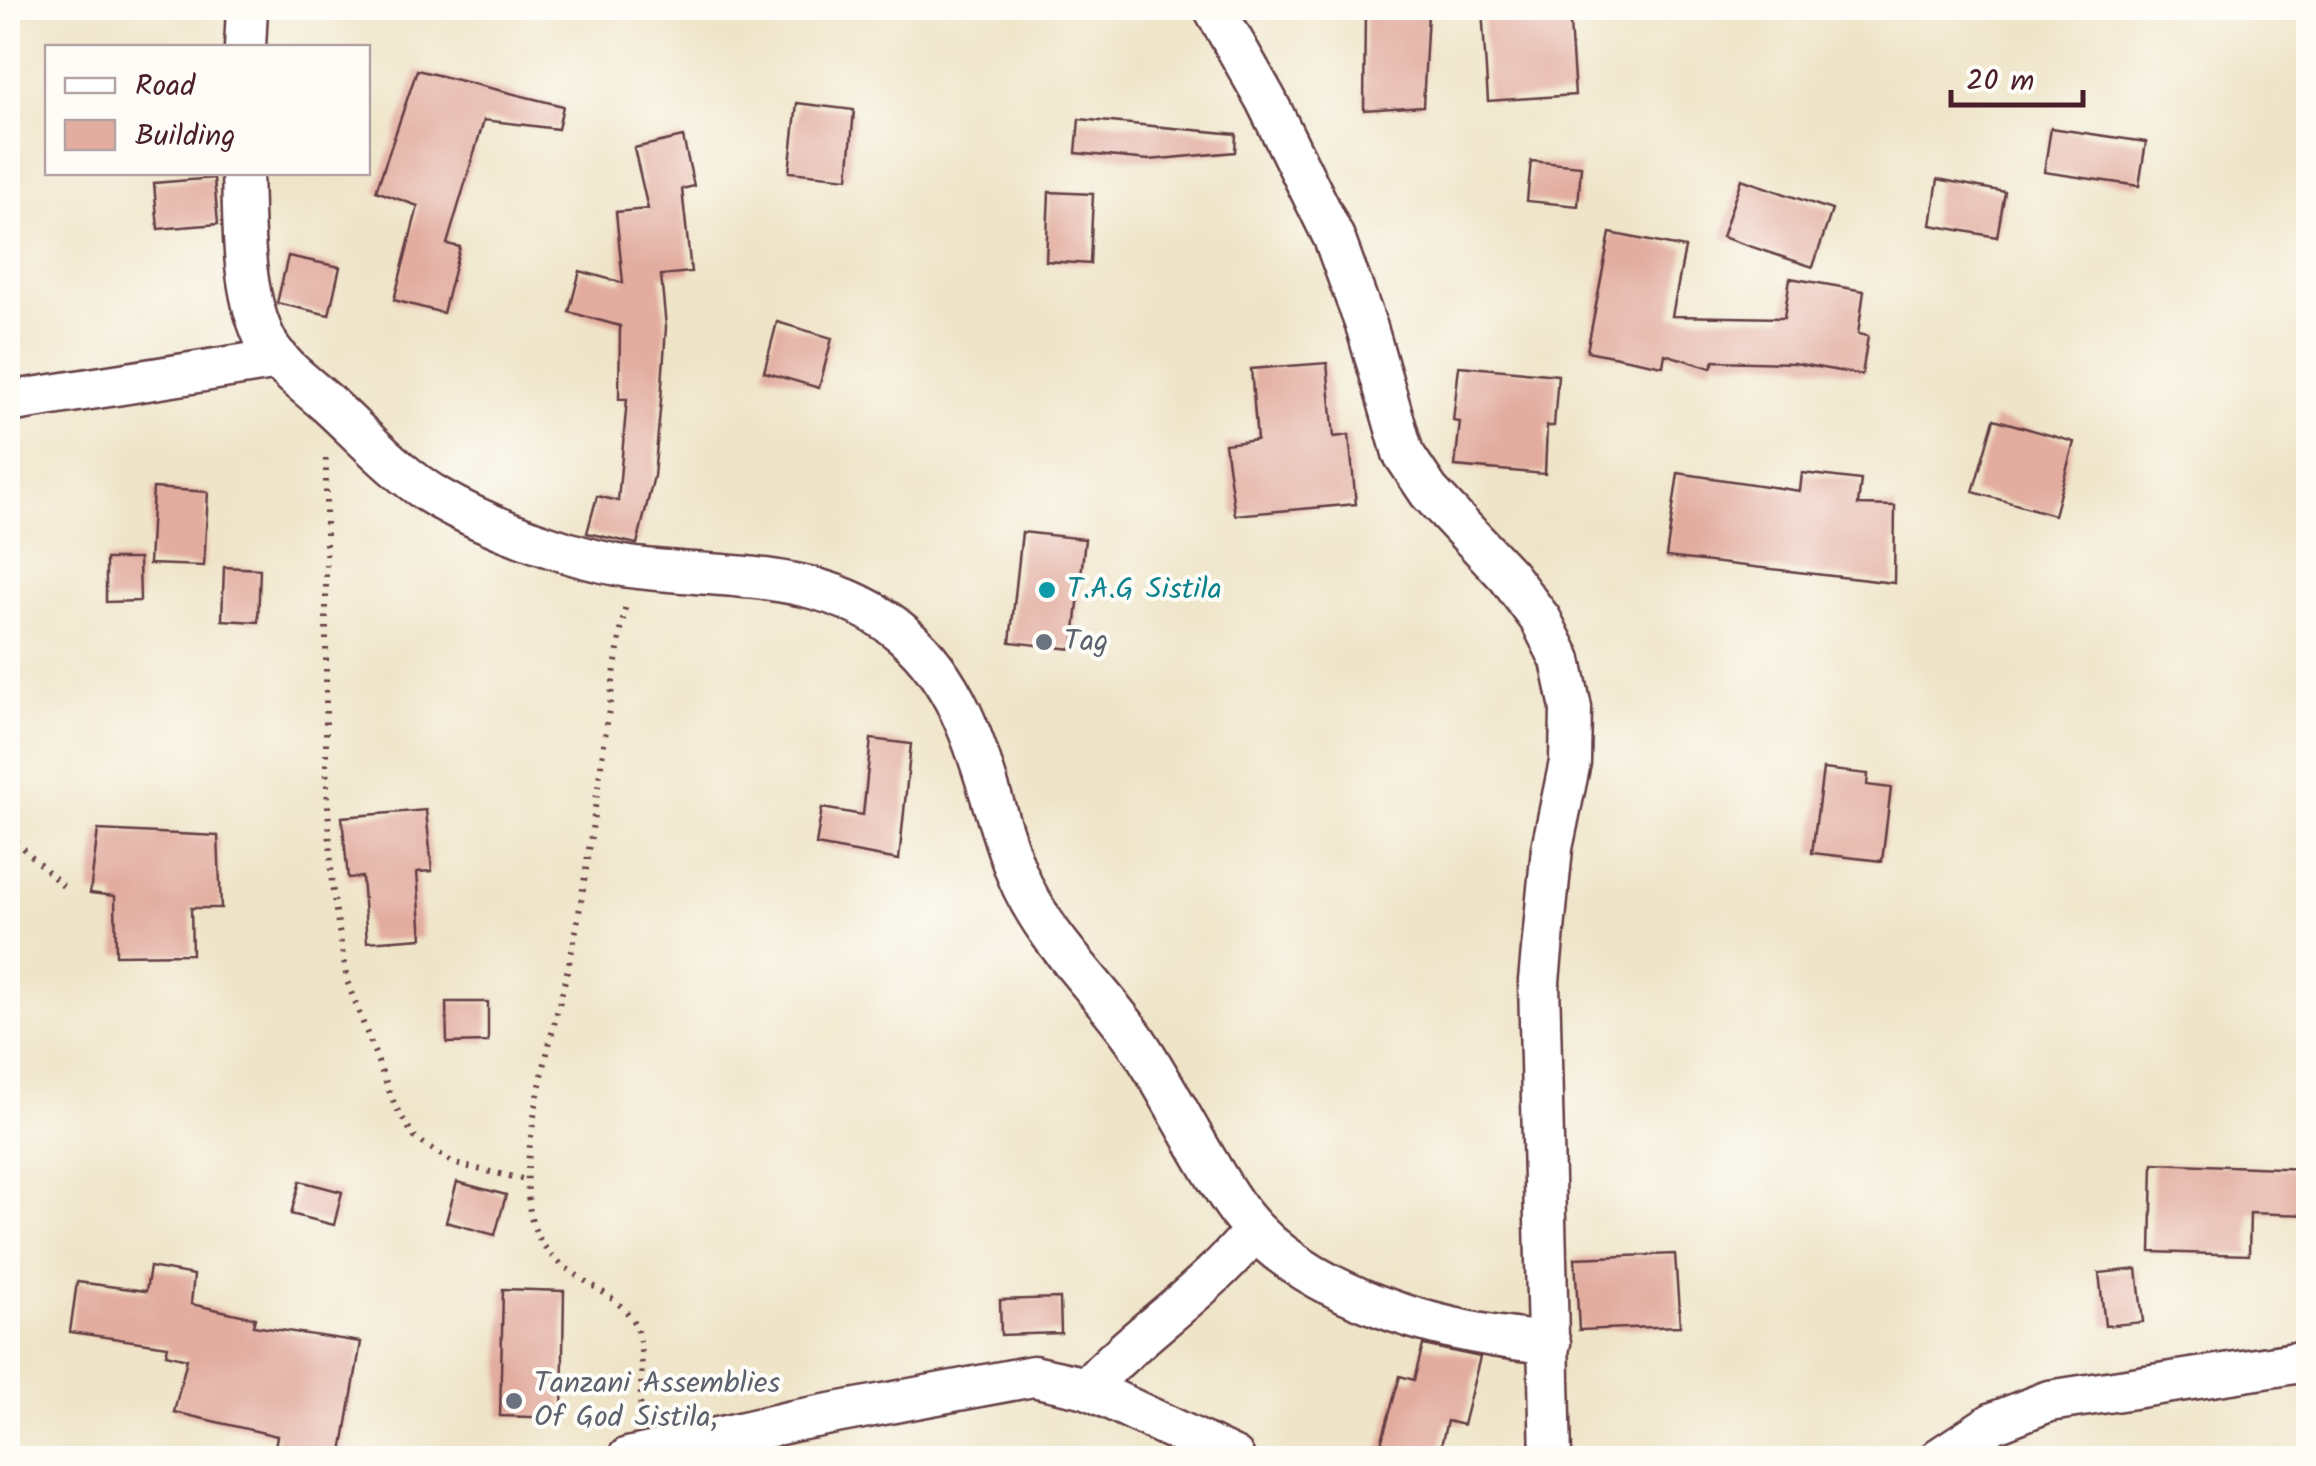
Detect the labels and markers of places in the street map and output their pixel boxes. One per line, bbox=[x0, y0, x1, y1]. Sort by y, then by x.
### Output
place label: T.A.G Sistila bbox=[1067, 566, 1222, 614]
marker: T.A.G Sistila bbox=[1036, 579, 1058, 601]
place label: Tag bbox=[1064, 618, 1108, 666]
marker: Tag bbox=[1033, 631, 1055, 653]
place label: Tanzani Assemblies Of God Sistila, bbox=[534, 1360, 780, 1442]
marker: Tanzani Assemblies Of God Sistila, bbox=[503, 1390, 525, 1412]

